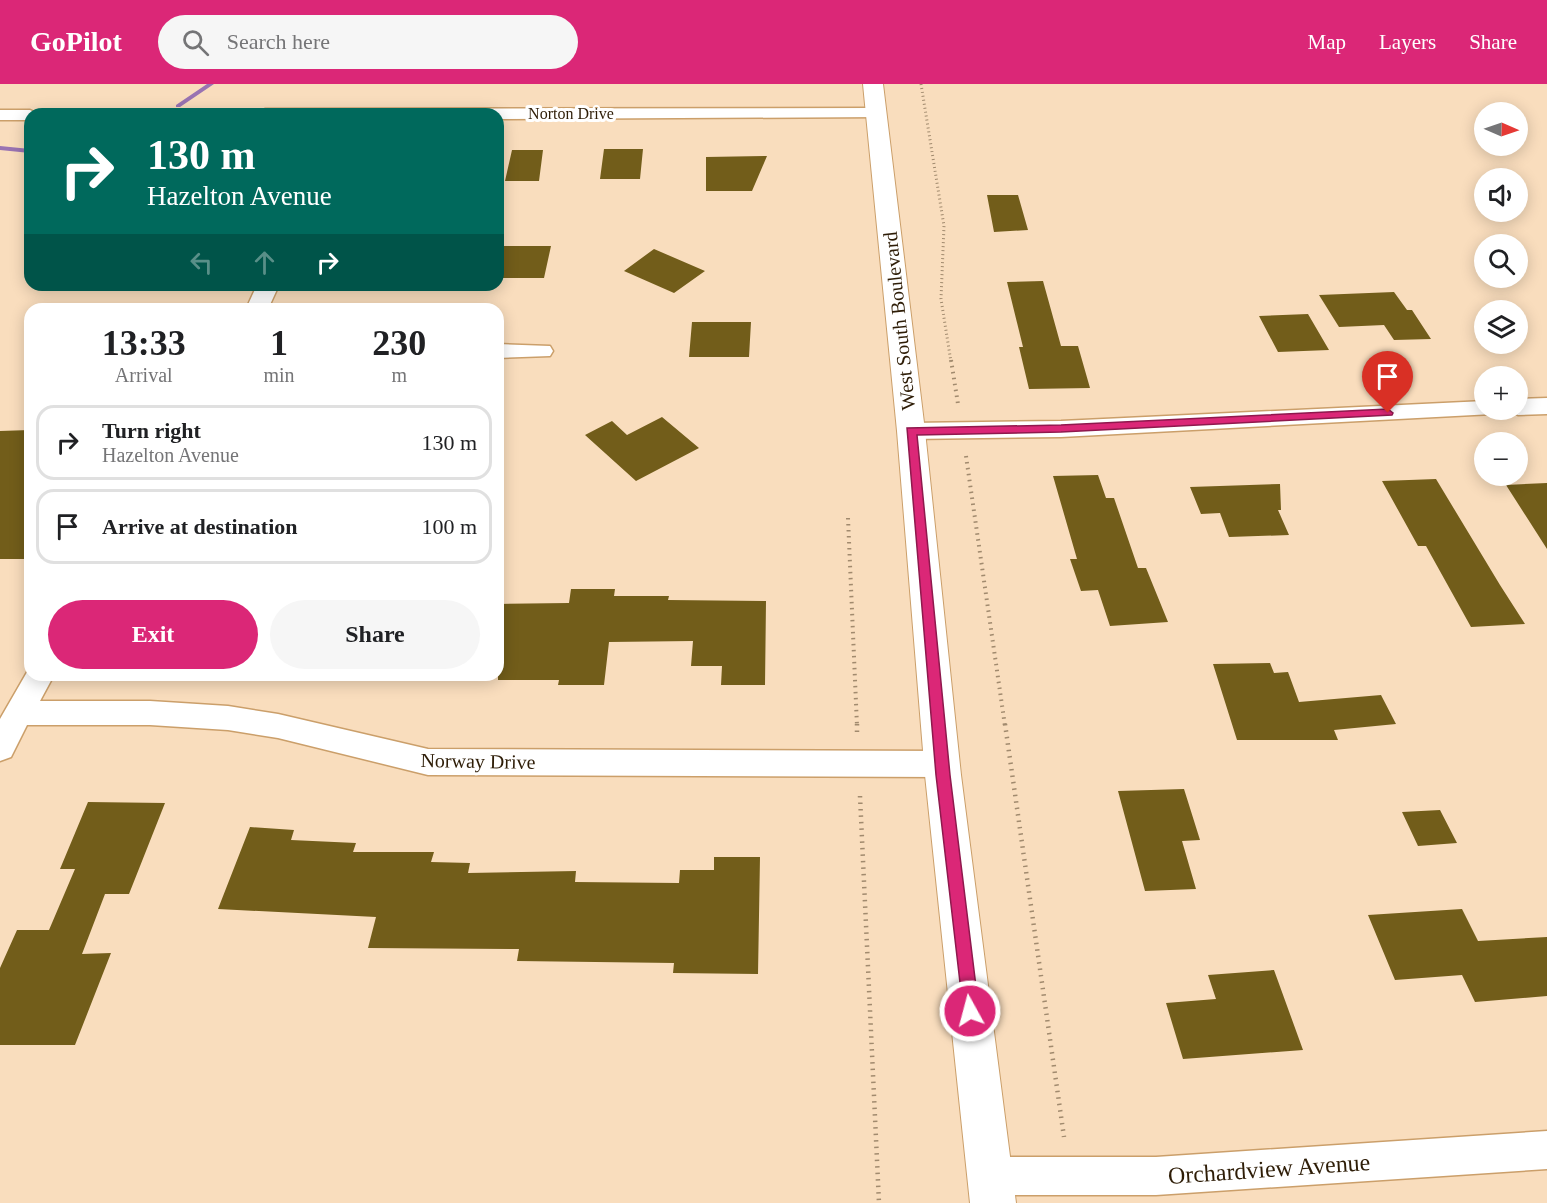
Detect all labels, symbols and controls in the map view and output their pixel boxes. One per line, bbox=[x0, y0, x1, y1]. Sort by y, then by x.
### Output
search box bbox=[158, 15, 578, 69]
text: GoPilot bbox=[30, 26, 122, 57]
icon: search bbox=[179, 26, 212, 59]
text: Search here bbox=[227, 29, 330, 54]
text: Map bbox=[1308, 30, 1346, 54]
text: Layers bbox=[1379, 30, 1436, 54]
text: Share bbox=[1469, 30, 1517, 54]
north arrow bbox=[1474, 102, 1528, 156]
map controls bbox=[1474, 102, 1528, 486]
street label: Norton Drive bbox=[528, 105, 614, 122]
icon: right bbox=[48, 132, 126, 210]
text: 130 m bbox=[147, 132, 256, 178]
button: sound bbox=[1474, 168, 1528, 222]
text: Hazelton Avenue bbox=[147, 181, 332, 211]
street label: West South Boulevard bbox=[879, 231, 919, 411]
button: search bbox=[1474, 234, 1528, 288]
icon: left bbox=[185, 246, 218, 279]
icon: ahead bbox=[248, 246, 281, 279]
icon: right bbox=[311, 246, 344, 279]
button: layers bbox=[1474, 300, 1528, 354]
text: 13:33 bbox=[102, 323, 186, 363]
text: 1 bbox=[270, 323, 288, 363]
text: 230 bbox=[372, 323, 426, 363]
pin bbox=[1362, 351, 1413, 413]
icon: arrive bbox=[1371, 360, 1404, 393]
text: Arrival bbox=[115, 364, 173, 386]
text: min bbox=[263, 364, 295, 386]
text: m bbox=[392, 364, 407, 386]
button: + bbox=[1474, 366, 1528, 420]
text: Turn right bbox=[102, 418, 201, 443]
icon: right bbox=[51, 426, 84, 459]
text: 130 m bbox=[421, 430, 477, 455]
button: − bbox=[1474, 432, 1528, 486]
text: Hazelton Avenue bbox=[102, 444, 239, 466]
icon: arrive bbox=[51, 510, 84, 543]
text: Arrive at destination bbox=[102, 514, 298, 539]
text: 100 m bbox=[421, 514, 477, 539]
button: Exit bbox=[48, 600, 258, 669]
button: Share bbox=[270, 600, 480, 669]
street label: Norway Drive bbox=[420, 749, 536, 774]
position arrow bbox=[938, 979, 1002, 1043]
street label: Orchardview Avenue bbox=[1167, 1149, 1371, 1189]

